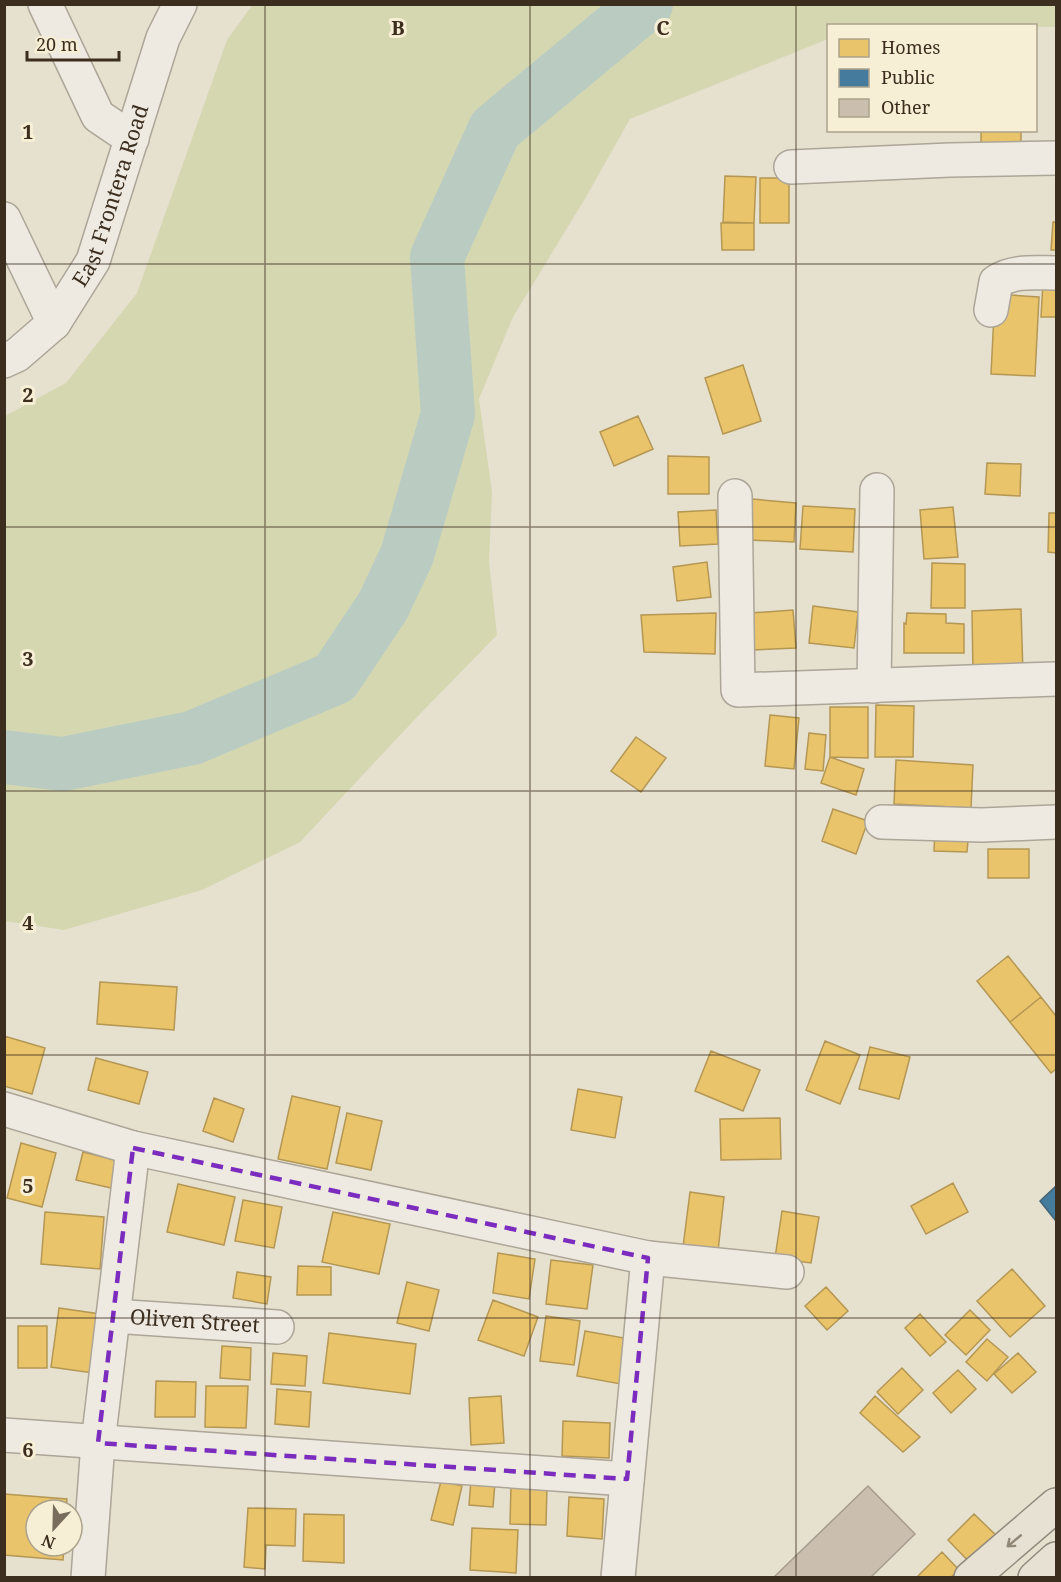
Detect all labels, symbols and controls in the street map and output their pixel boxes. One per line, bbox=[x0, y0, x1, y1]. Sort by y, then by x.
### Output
text: B bbox=[391, 14, 405, 41]
text: C bbox=[656, 14, 670, 41]
scale bar bbox=[27, 24, 118, 62]
legend bbox=[827, 24, 1037, 132]
text: 20 m bbox=[36, 32, 78, 56]
text: Homes bbox=[881, 35, 940, 59]
text: Public bbox=[881, 65, 935, 89]
text: Other bbox=[881, 95, 931, 119]
street label: East Frontera Road bbox=[65, 101, 154, 292]
text: 1 bbox=[22, 118, 34, 145]
text: 2 bbox=[22, 381, 34, 408]
text: 3 bbox=[22, 645, 34, 672]
text: 4 bbox=[22, 909, 34, 936]
text: 5 bbox=[22, 1172, 34, 1199]
street label: Oliven Street bbox=[129, 1302, 261, 1339]
text: 6 bbox=[22, 1436, 34, 1463]
north arrow bbox=[24, 1498, 84, 1558]
text: N bbox=[38, 1529, 58, 1554]
one-way arrow bbox=[1007, 1534, 1022, 1548]

